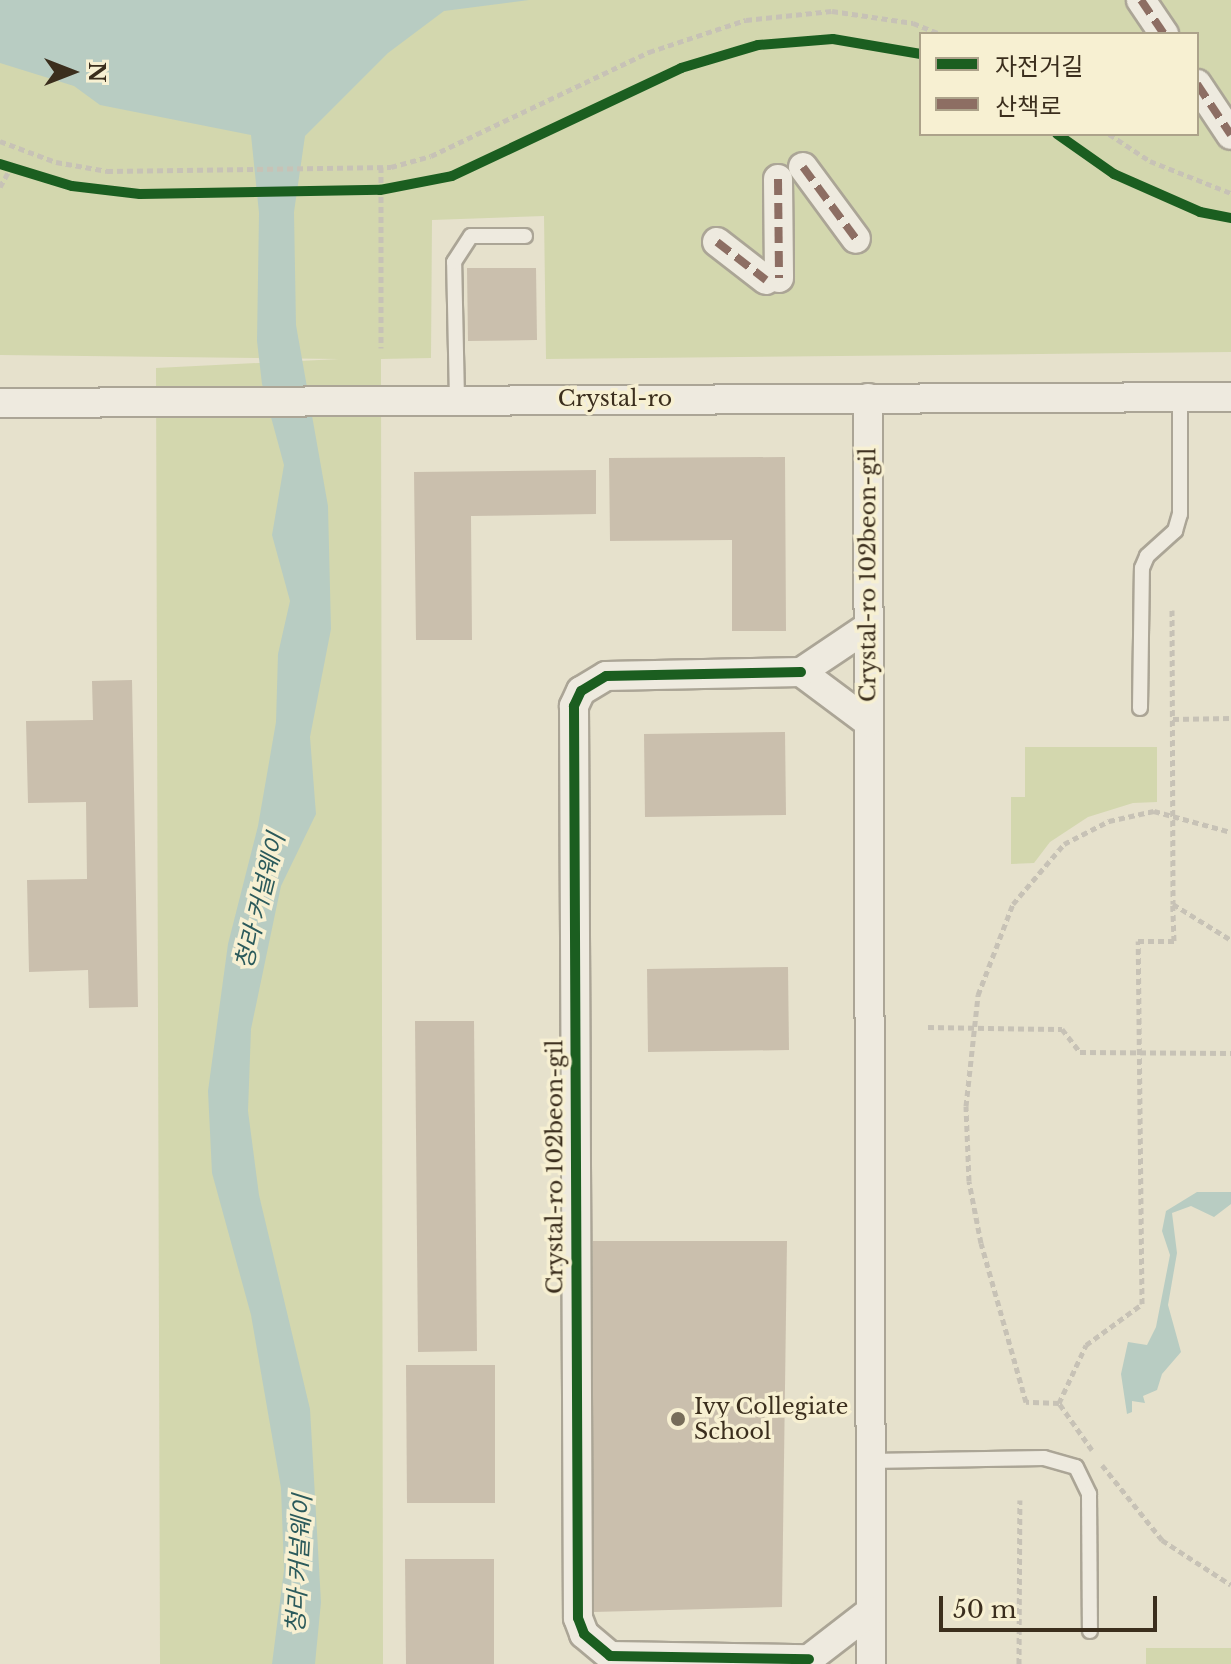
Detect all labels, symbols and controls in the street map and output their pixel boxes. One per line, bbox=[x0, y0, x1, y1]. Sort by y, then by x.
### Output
north arrow bbox=[32, 32, 112, 112]
legend bbox=[919, 32, 1199, 136]
text: 자전거길 bbox=[995, 52, 1083, 81]
text: N bbox=[83, 62, 110, 82]
text: 산책로 bbox=[995, 92, 1061, 121]
street label: Crystal-ro bbox=[558, 386, 672, 412]
street label: Crystal-ro 102beon-gil bbox=[855, 448, 881, 702]
water label: 청라 커널웨이 bbox=[229, 830, 291, 972]
street label: Crystal-ro 102beon-gil bbox=[542, 1040, 568, 1294]
place label: Ivy Collegiate School bbox=[694, 1393, 849, 1444]
marker: Ivy Collegiate School bbox=[669, 1410, 687, 1428]
water label: 청라 커널웨이 bbox=[281, 1494, 317, 1634]
scale bar bbox=[943, 1580, 1161, 1630]
text: 50 m bbox=[953, 1595, 1016, 1624]

